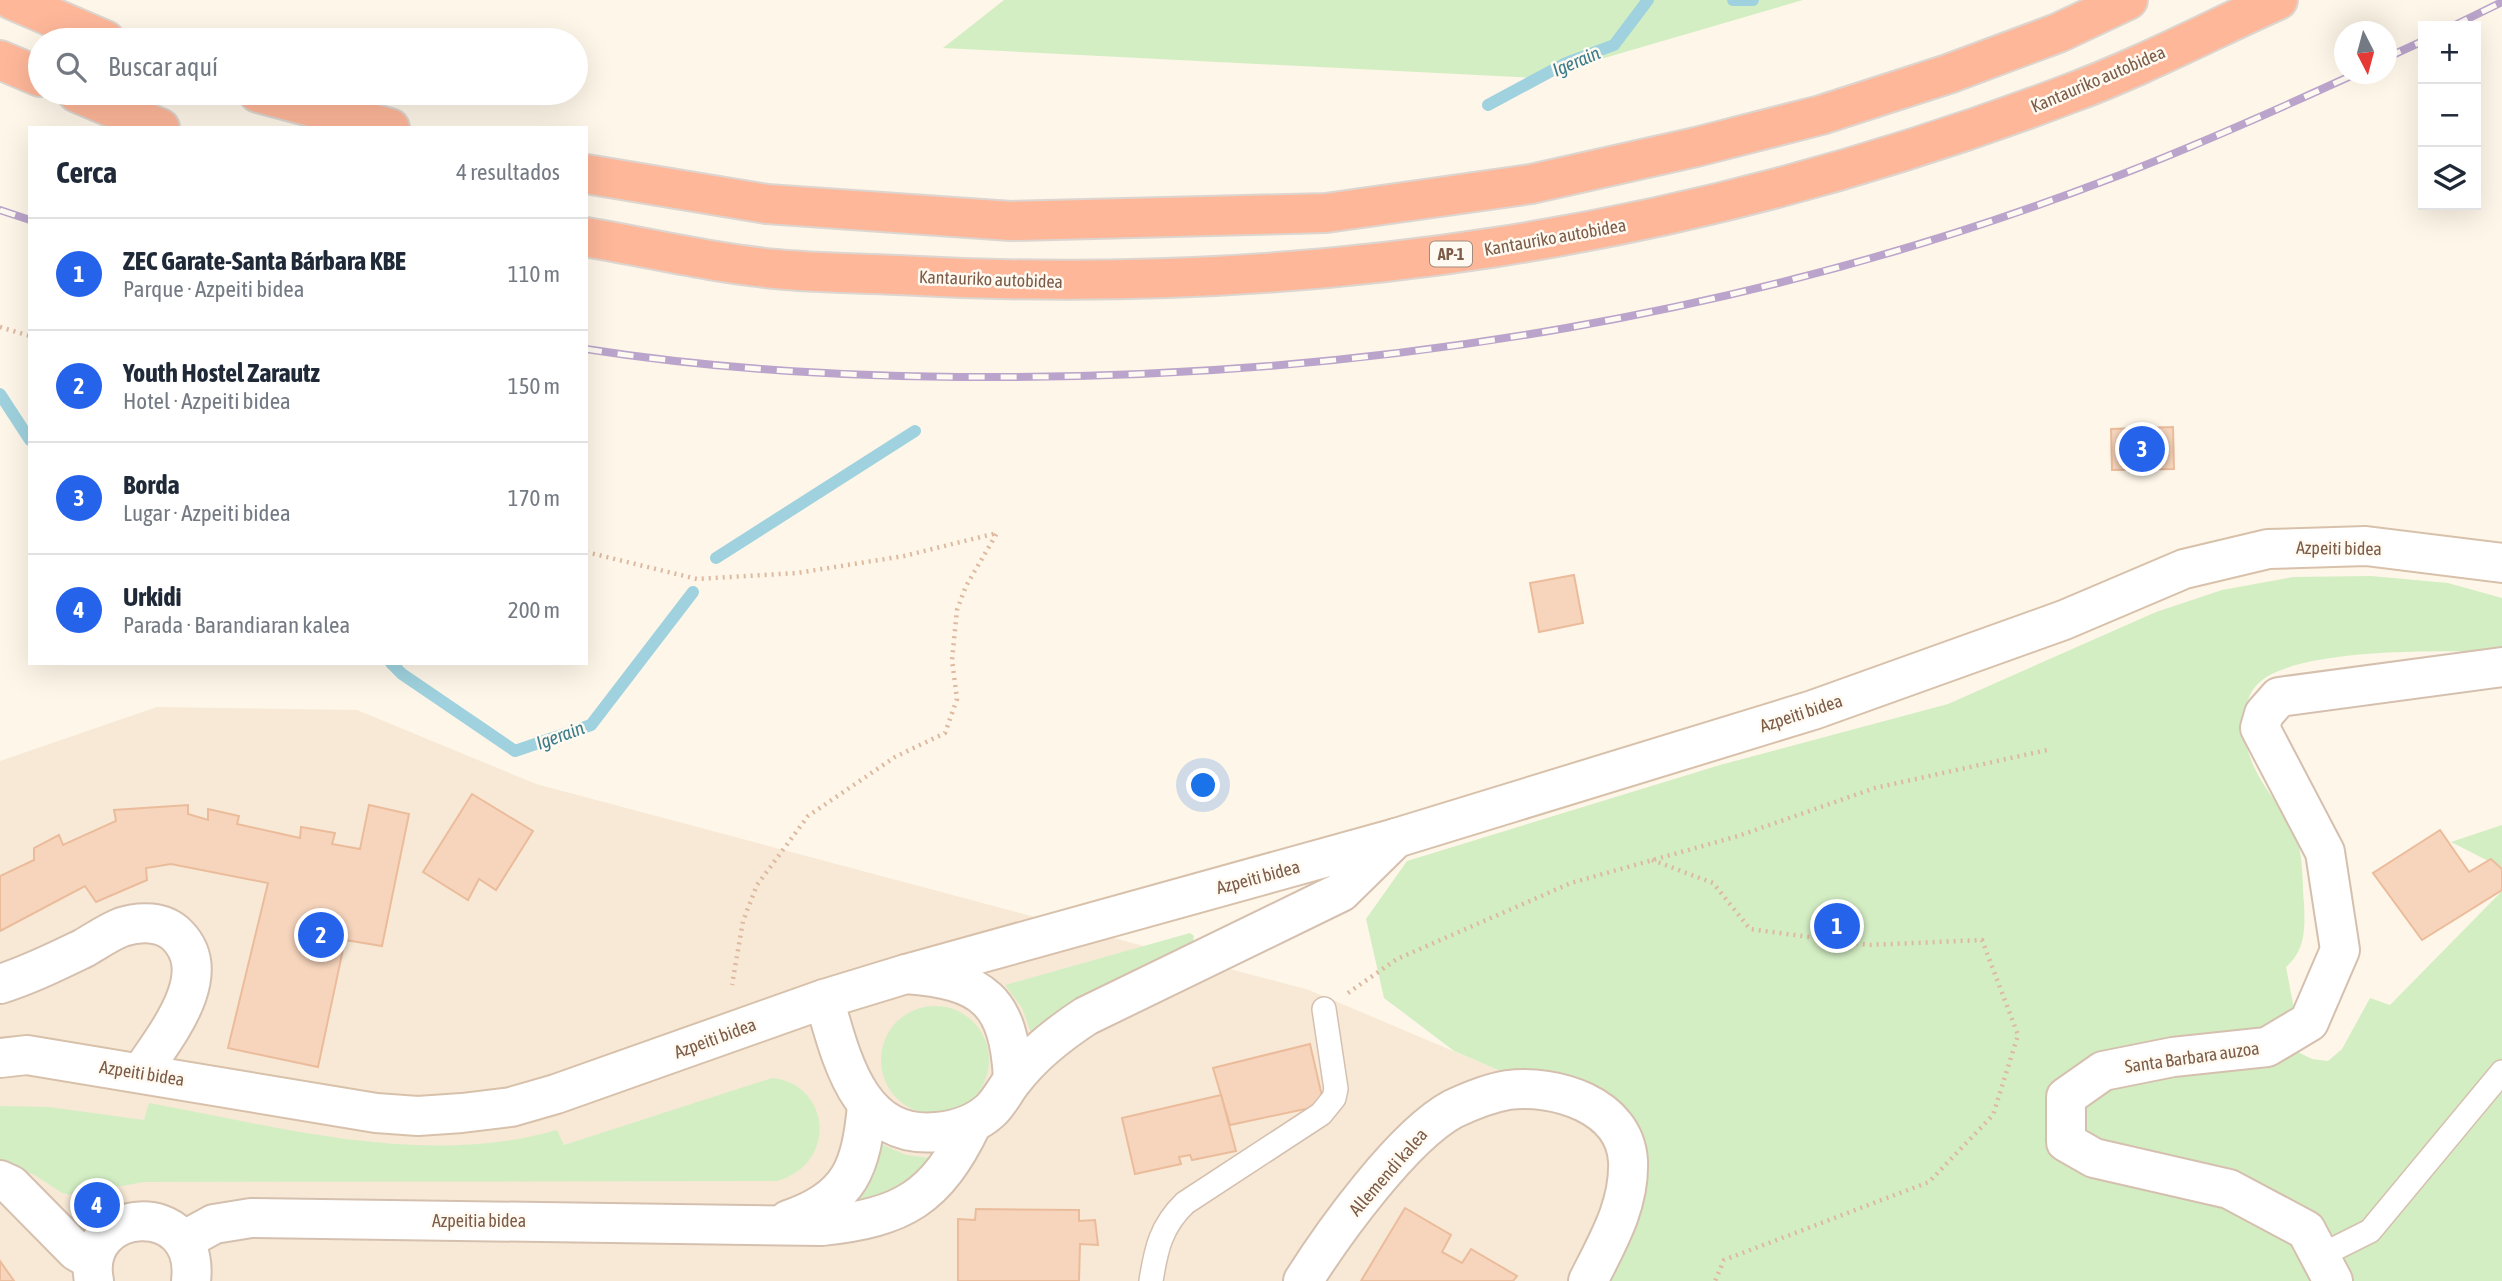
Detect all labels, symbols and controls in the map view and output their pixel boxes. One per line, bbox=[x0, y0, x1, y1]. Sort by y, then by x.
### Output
north arrow bbox=[2334, 21, 2397, 84]
map controls bbox=[2418, 21, 2481, 210]
button: + bbox=[2418, 21, 2481, 84]
search box bbox=[28, 28, 588, 105]
water label: Igerain bbox=[1549, 41, 1603, 81]
street label: Kantauriko autobidea bbox=[2028, 41, 2168, 117]
icon: search bbox=[52, 48, 90, 86]
text: Buscar aquí bbox=[108, 52, 218, 82]
button: − bbox=[2418, 84, 2481, 147]
button: layers bbox=[2418, 147, 2481, 210]
text: Cerca bbox=[56, 155, 117, 189]
text: 4 resultados bbox=[456, 159, 560, 185]
street label: Kantauriko autobidea bbox=[1482, 214, 1628, 260]
road number: AP-1 bbox=[1430, 242, 1472, 266]
text: ZEC Garate-Santa Bárbara KBE bbox=[123, 246, 406, 276]
text: 1 bbox=[74, 261, 84, 287]
text: 110 m bbox=[508, 261, 560, 287]
street label: Kantauriko autobidea bbox=[919, 266, 1063, 292]
text: Parque · Azpeiti bidea bbox=[123, 276, 304, 302]
text: Youth Hostel Zarautz bbox=[123, 358, 320, 388]
text: 2 bbox=[74, 373, 84, 399]
text: 150 m bbox=[508, 373, 560, 399]
text: Hotel · Azpeiti bidea bbox=[123, 388, 291, 414]
pin: 3 bbox=[2119, 423, 2165, 475]
text: Borda bbox=[123, 470, 180, 500]
text: 3 bbox=[74, 485, 84, 511]
text: 170 m bbox=[508, 485, 560, 511]
text: Lugar · Azpeiti bidea bbox=[123, 500, 291, 526]
street label: Azpeiti bidea bbox=[2296, 537, 2382, 559]
text: Urkidi bbox=[123, 582, 182, 612]
text: 4 bbox=[74, 597, 84, 623]
text: 200 m bbox=[508, 597, 560, 623]
text: Parada · Barandiaran kalea bbox=[123, 612, 350, 638]
street label: Azpeiti bidea bbox=[1757, 690, 1845, 736]
water label: Igerain bbox=[533, 716, 587, 754]
your location bbox=[1186, 768, 1220, 802]
street label: Azpeiti bidea bbox=[1214, 856, 1302, 898]
pin: 1 bbox=[1814, 900, 1860, 952]
pin: 2 bbox=[298, 909, 344, 961]
street label: Azpeiti bidea bbox=[671, 1013, 759, 1063]
street label: Santa Barbara auzoa bbox=[2123, 1037, 2261, 1077]
street label: Azpeiti bidea bbox=[98, 1056, 186, 1090]
street label: Allemendi kalea bbox=[1344, 1124, 1432, 1220]
pin: 4 bbox=[74, 1179, 120, 1231]
street label: Azpeitia bidea bbox=[432, 1210, 526, 1231]

